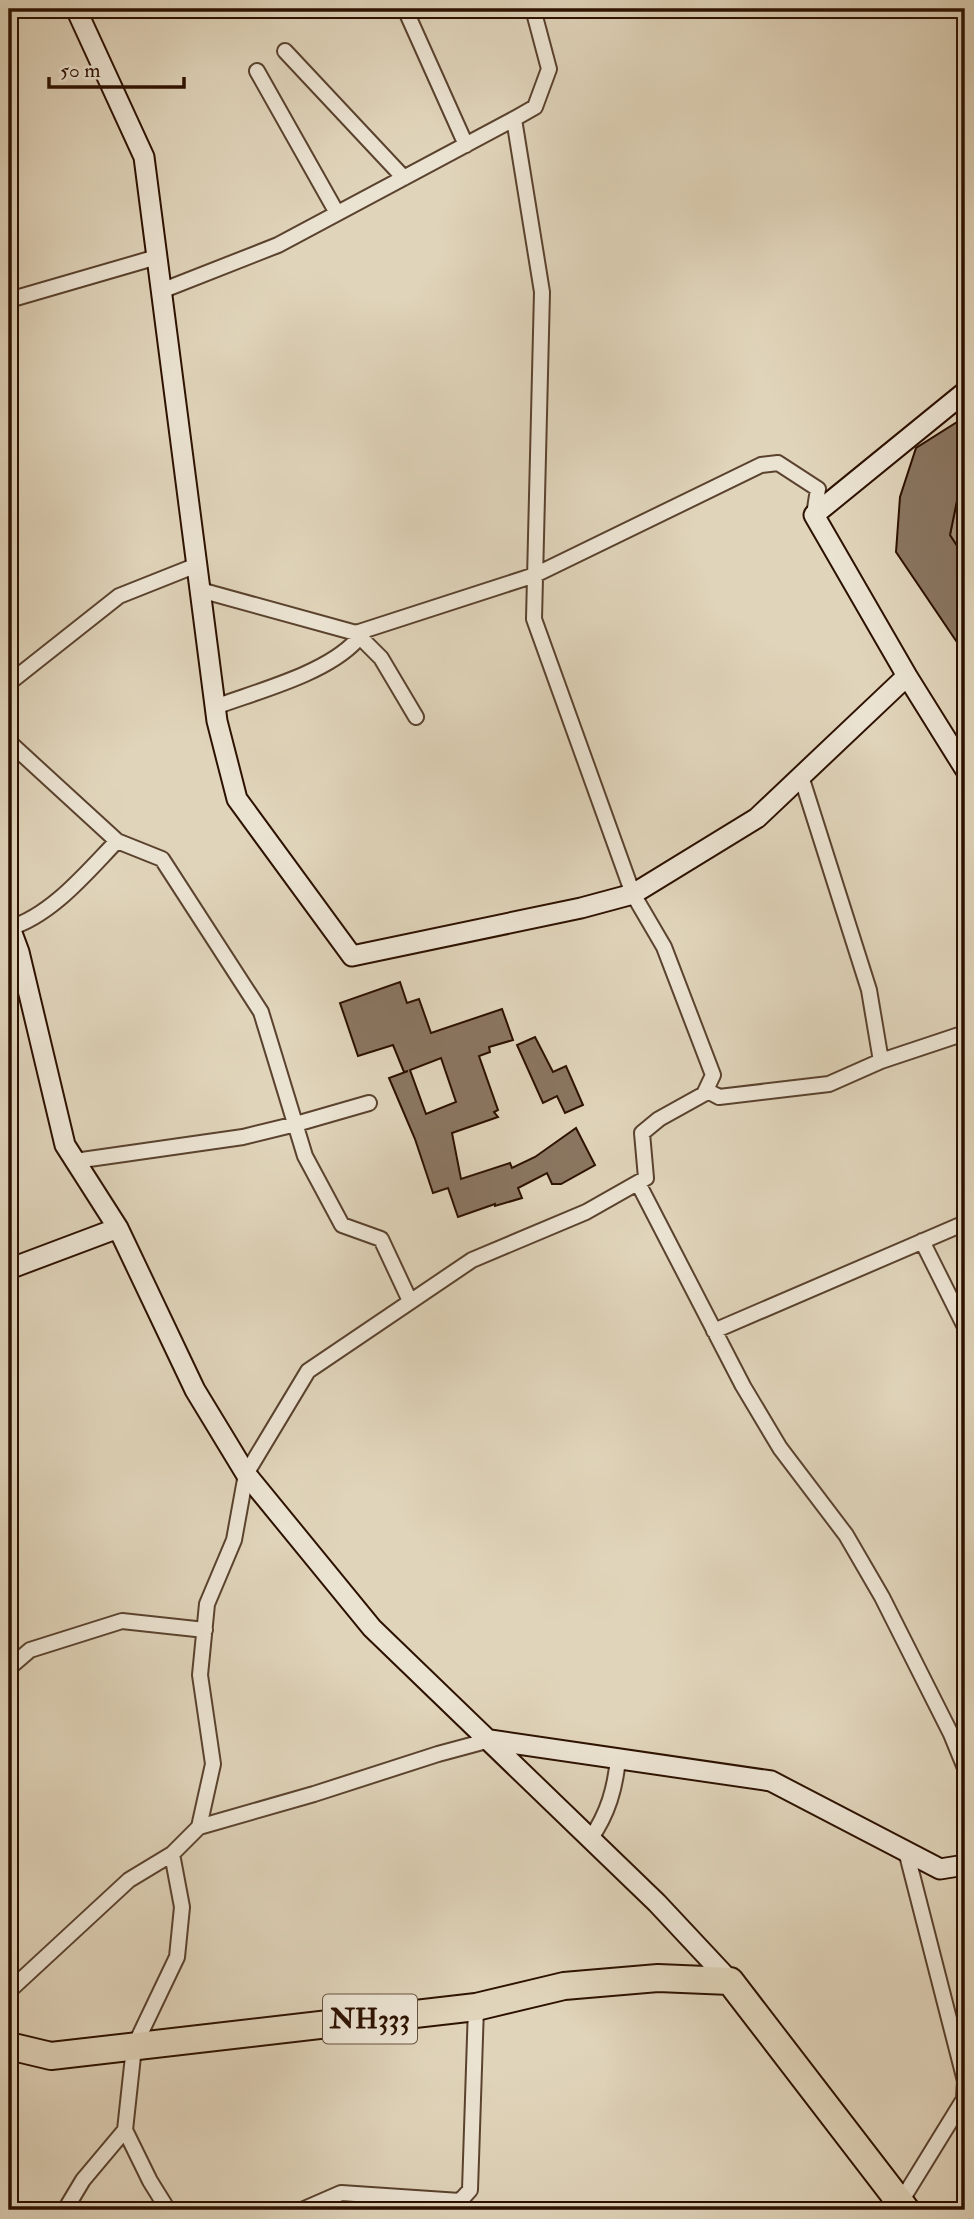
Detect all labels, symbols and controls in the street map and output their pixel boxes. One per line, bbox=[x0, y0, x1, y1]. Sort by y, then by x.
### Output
scale bar bbox=[49, 46, 184, 90]
text: 50 m bbox=[60, 57, 101, 84]
road number: NH333 bbox=[323, 1994, 417, 2044]

